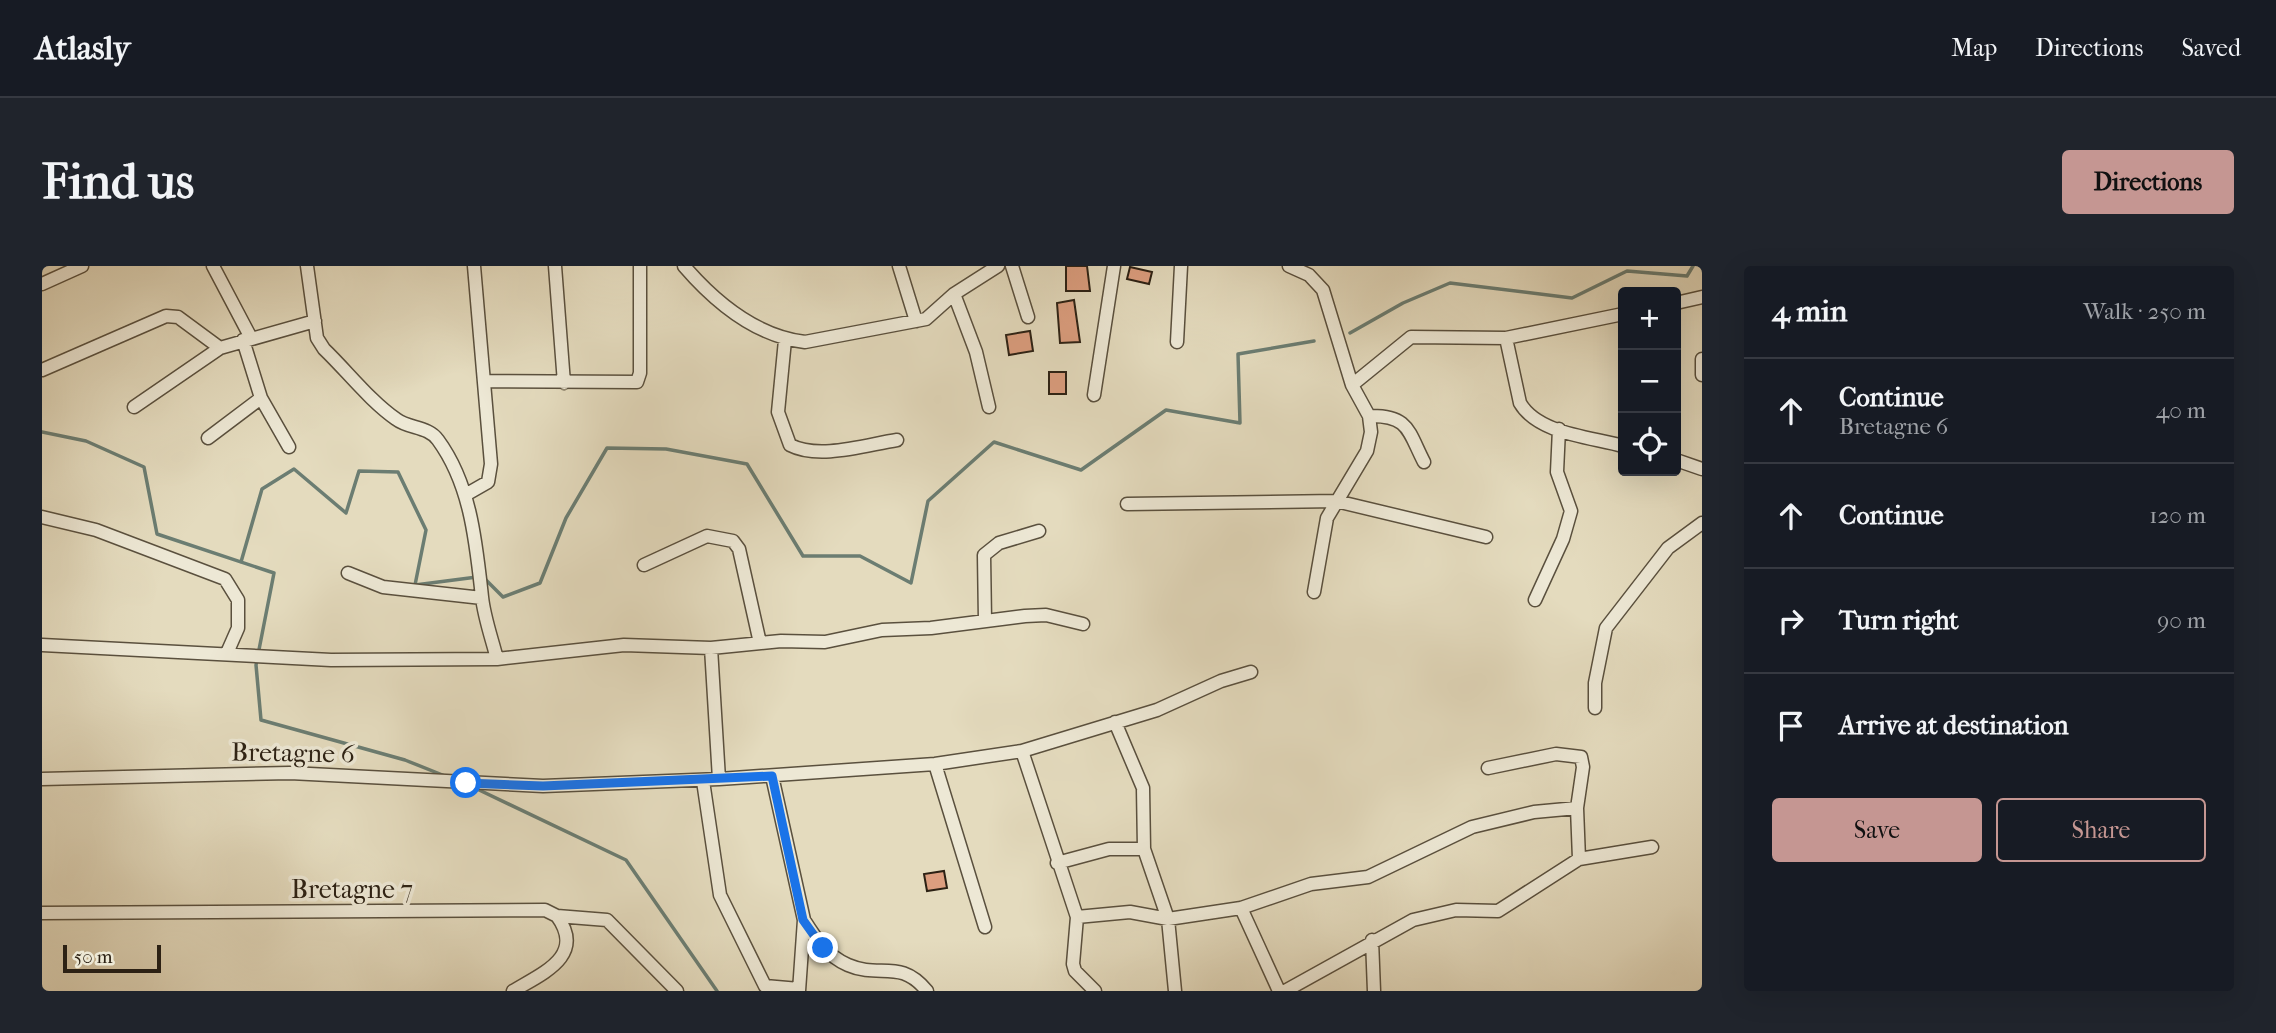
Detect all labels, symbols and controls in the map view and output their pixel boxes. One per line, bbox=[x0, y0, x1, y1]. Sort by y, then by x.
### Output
text: Atlasly bbox=[35, 29, 130, 68]
text: Map bbox=[1951, 34, 1997, 62]
text: Directions bbox=[2035, 34, 2143, 62]
text: Saved bbox=[2181, 34, 2241, 62]
button: Directions bbox=[2062, 150, 2234, 214]
text: Find us bbox=[42, 153, 194, 211]
map controls bbox=[1618, 287, 1681, 476]
button: + bbox=[1618, 287, 1681, 350]
text: 4 min bbox=[1772, 294, 1847, 329]
text: Walk · 250 m bbox=[2083, 298, 2206, 325]
button: − bbox=[1618, 350, 1681, 413]
text: Continue bbox=[1839, 382, 1944, 413]
icon: ahead bbox=[1772, 392, 1810, 430]
text: 40 m bbox=[2156, 397, 2206, 424]
button: locate bbox=[1618, 413, 1681, 476]
text: Bretagne 6 bbox=[1839, 413, 1948, 440]
icon: ahead bbox=[1772, 497, 1810, 535]
text: Continue bbox=[1839, 500, 1944, 531]
text: 120 m bbox=[2149, 502, 2206, 529]
icon: right bbox=[1772, 602, 1810, 640]
text: Turn right bbox=[1839, 605, 1959, 636]
text: 90 m bbox=[2157, 607, 2206, 634]
icon: arrive bbox=[1772, 707, 1810, 745]
text: Arrive at destination bbox=[1839, 710, 2069, 741]
street label: Bretagne 6 bbox=[231, 736, 356, 770]
route start bbox=[450, 767, 481, 798]
button: Save bbox=[1772, 798, 1982, 862]
button: Share bbox=[1996, 798, 2206, 862]
street label: Bretagne 7 bbox=[291, 874, 413, 905]
route end bbox=[807, 932, 838, 963]
scale bar bbox=[63, 942, 161, 974]
text: 50 m bbox=[74, 946, 113, 968]

